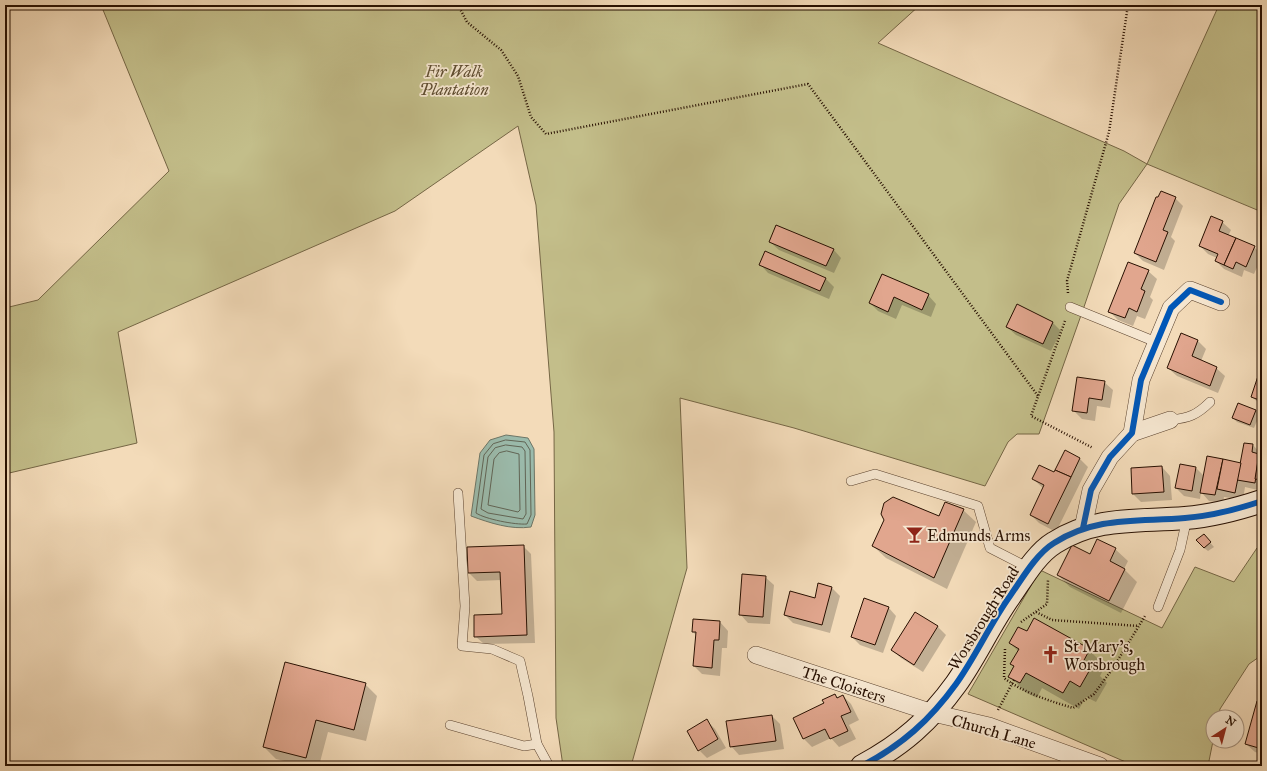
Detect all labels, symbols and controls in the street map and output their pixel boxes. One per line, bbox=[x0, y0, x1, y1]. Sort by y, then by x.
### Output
park label: Fir Walk Plantation bbox=[419, 62, 489, 99]
bar icon: Edmunds Arms bbox=[904, 525, 924, 545]
place label: Edmunds Arms bbox=[927, 526, 1031, 545]
street label: Worsbrough Road bbox=[944, 563, 1024, 674]
place label: St Mary's, Worsbrough bbox=[1064, 637, 1145, 675]
church icon: St Mary's, Worsbrough bbox=[1041, 645, 1061, 665]
street label: The Cloisters bbox=[799, 662, 889, 707]
north arrow bbox=[1205, 709, 1245, 749]
street label: Church Lane bbox=[949, 710, 1039, 753]
text: N bbox=[1223, 713, 1239, 730]

